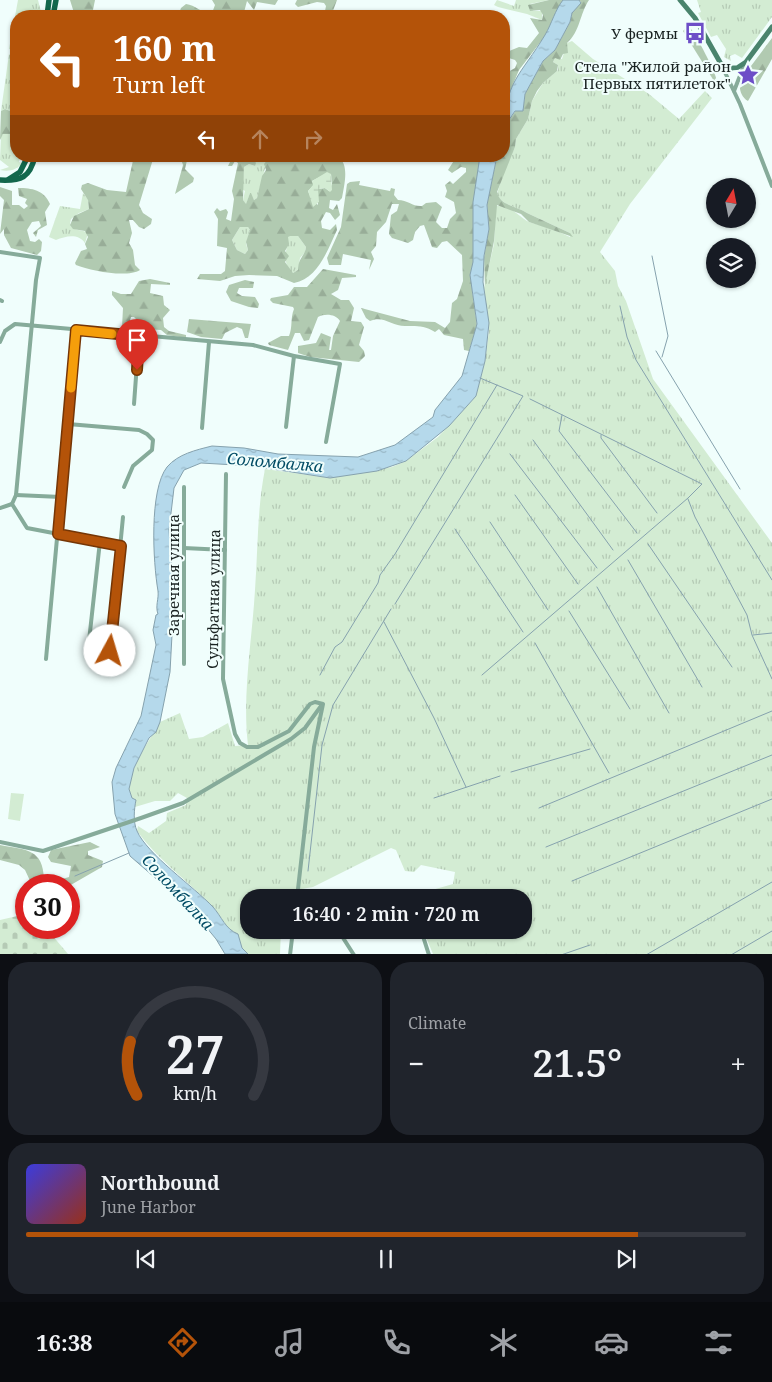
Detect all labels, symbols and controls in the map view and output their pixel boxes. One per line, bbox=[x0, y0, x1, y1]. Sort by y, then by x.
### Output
bus stop icon: У фермы bbox=[682, 20, 708, 46]
place label: У фермы bbox=[611, 23, 678, 43]
text: 160 m bbox=[113, 24, 216, 71]
icon: left bbox=[30, 30, 95, 95]
place label: Стела "Жилой район Первых пятилеток" bbox=[574, 56, 731, 93]
place icon: Стела "Жилой район Первых пятилеток" bbox=[735, 62, 761, 88]
text: Turn left bbox=[113, 69, 205, 99]
icon: left bbox=[193, 125, 221, 153]
icon: ahead bbox=[246, 125, 274, 153]
icon: right bbox=[299, 125, 327, 153]
north arrow bbox=[706, 178, 756, 228]
map controls bbox=[706, 178, 756, 288]
button: layers bbox=[706, 238, 756, 288]
pin bbox=[116, 319, 158, 370]
icon: arrive bbox=[123, 326, 151, 354]
water label: Соломбалка bbox=[226, 447, 324, 477]
street label: Заречная улица bbox=[163, 514, 183, 636]
street label: Сульфатная улица bbox=[202, 529, 224, 669]
position arrow bbox=[83, 624, 135, 676]
water label: Соломбалка bbox=[137, 849, 219, 935]
speed limit sign: 30 bbox=[15, 874, 80, 939]
text: 16:40 · 2 min · 720 m bbox=[292, 901, 480, 927]
text: Climate bbox=[408, 1012, 466, 1034]
text: 27 bbox=[166, 1018, 224, 1089]
text: 21.5° bbox=[532, 1036, 622, 1088]
text: − bbox=[408, 1044, 424, 1082]
text: + bbox=[730, 1044, 746, 1082]
text: km/h bbox=[173, 1081, 217, 1105]
text: Northbound bbox=[101, 1170, 220, 1196]
text: June Harbor bbox=[101, 1196, 196, 1218]
icon: previous bbox=[132, 1245, 160, 1273]
icon: pause bbox=[372, 1245, 400, 1273]
icon: next bbox=[612, 1245, 640, 1273]
icon: directions bbox=[165, 1325, 200, 1360]
icon: music bbox=[272, 1325, 307, 1360]
icon: phone bbox=[379, 1325, 414, 1360]
icon: climate bbox=[486, 1325, 521, 1360]
icon: car bbox=[594, 1325, 629, 1360]
icon: filters bbox=[701, 1325, 736, 1360]
text: 16:38 bbox=[36, 1327, 93, 1357]

